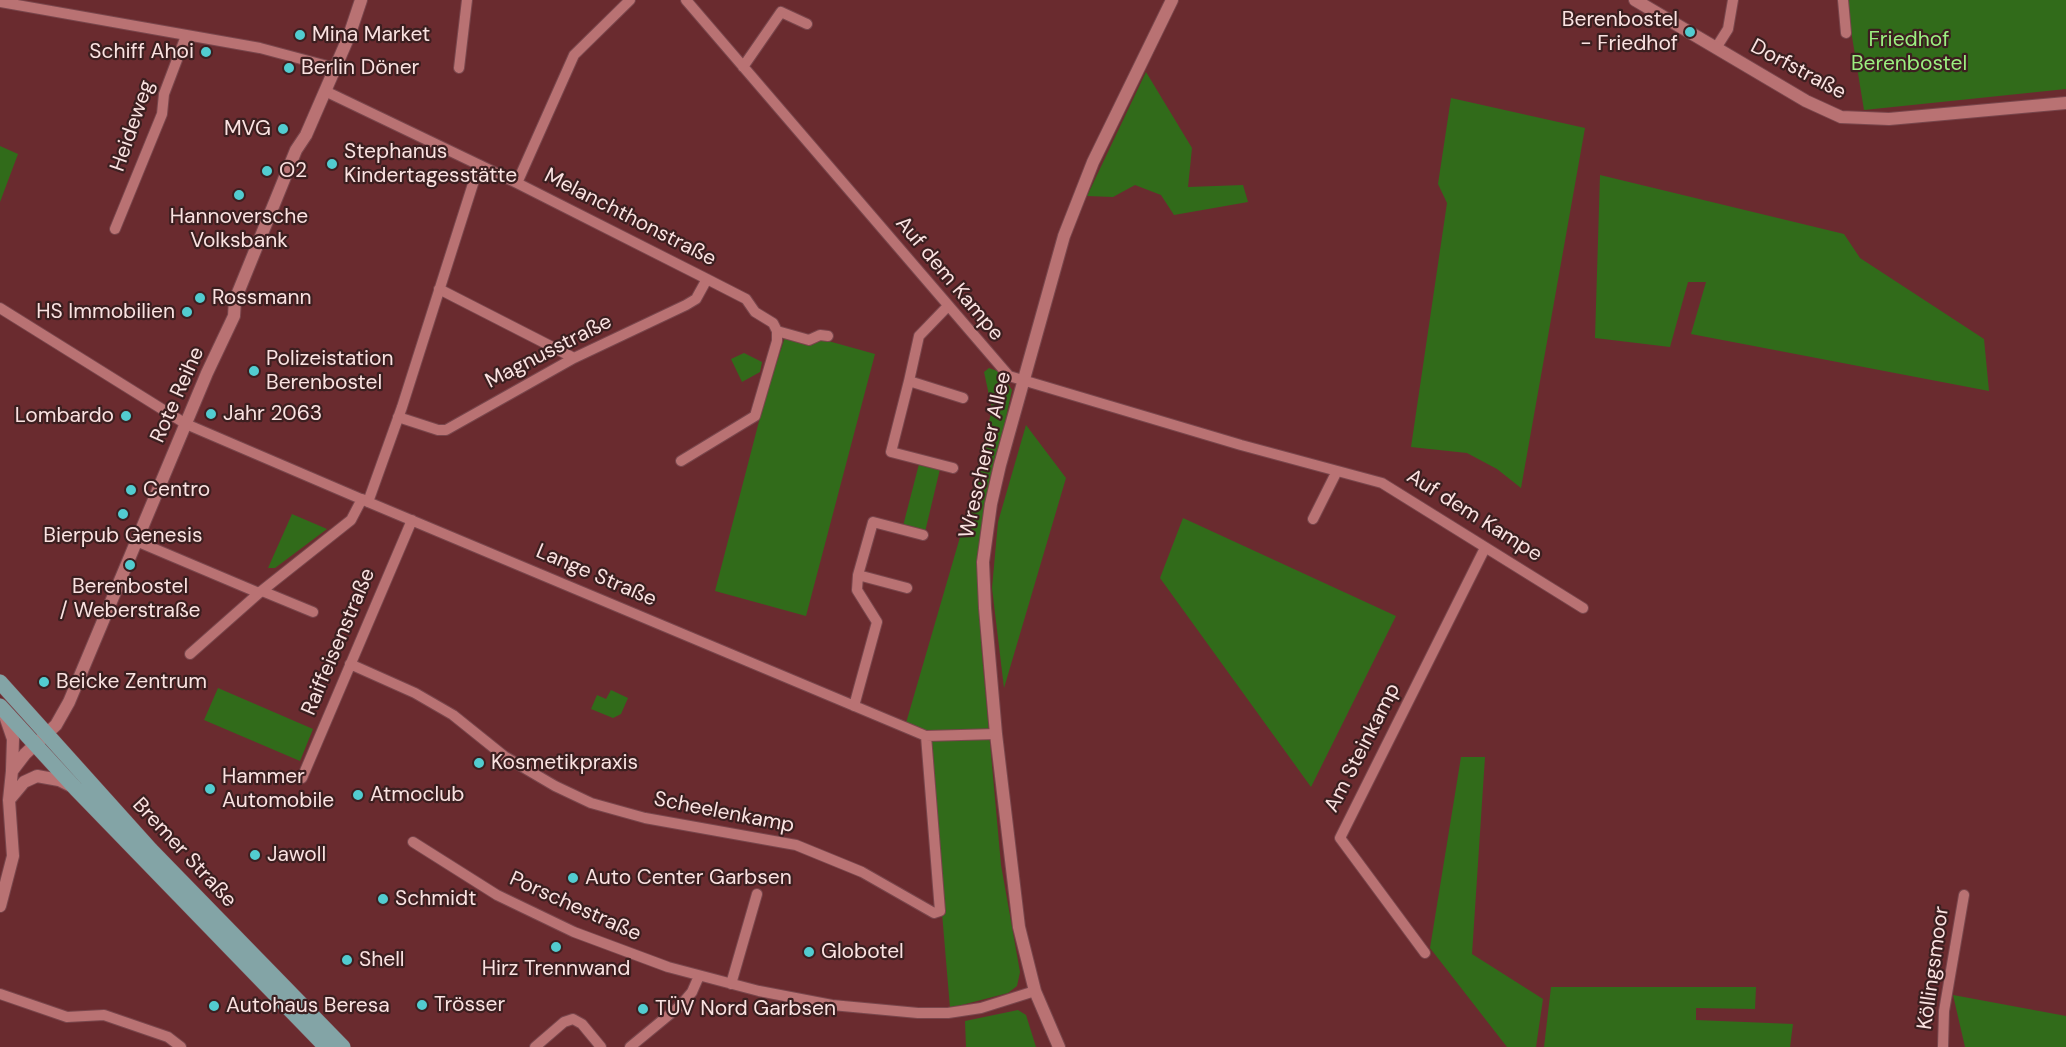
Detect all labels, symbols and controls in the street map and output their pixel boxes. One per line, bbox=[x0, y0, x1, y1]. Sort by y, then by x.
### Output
place label: Berenbostel - Friedhof bbox=[1562, 7, 1678, 57]
place label: Mina Market bbox=[312, 22, 430, 48]
marker: Berenbostel - Friedhof bbox=[1683, 25, 1697, 39]
park label: Friedhof Berenbostel bbox=[1851, 27, 1967, 77]
marker: Mina Market bbox=[293, 28, 307, 42]
street label: Dorfstraße bbox=[1746, 34, 1850, 106]
place label: Schiff Ahoi bbox=[89, 39, 194, 65]
marker: Schiff Ahoi bbox=[199, 45, 213, 59]
place label: Berlin Döner bbox=[301, 55, 419, 81]
marker: Berlin Döner bbox=[282, 61, 296, 75]
street label: Heideweg bbox=[106, 77, 160, 175]
place label: MVG bbox=[224, 116, 271, 142]
marker: MVG bbox=[276, 122, 290, 136]
place label: Stephanus Kindertagesstätte bbox=[344, 139, 517, 189]
marker: Stephanus Kindertagesstätte bbox=[325, 157, 339, 171]
place label: O2 bbox=[279, 158, 307, 184]
marker: O2 bbox=[260, 164, 274, 178]
street label: Melanchthonstraße bbox=[540, 164, 720, 272]
marker: Hannoversche Volksbank bbox=[232, 188, 246, 202]
place label: Hannoversche Volksbank bbox=[170, 204, 308, 254]
street label: Auf dem Kampe bbox=[890, 212, 1008, 346]
place label: Rossmann bbox=[212, 285, 312, 311]
marker: Rossmann bbox=[193, 291, 207, 305]
place label: HS Immobilien bbox=[36, 299, 175, 325]
marker: HS Immobilien bbox=[180, 305, 194, 319]
street label: Magnusstraße bbox=[482, 309, 616, 395]
street label: Rote Reihe bbox=[146, 343, 210, 447]
place label: Polizeistation Berenbostel bbox=[266, 346, 394, 396]
marker: Polizeistation Berenbostel bbox=[247, 364, 261, 378]
street label: Wreschener Allee bbox=[955, 369, 1017, 541]
place label: Jahr 2063 bbox=[223, 401, 322, 427]
place label: Lombardo bbox=[15, 403, 114, 429]
marker: Jahr 2063 bbox=[204, 407, 218, 421]
marker: Lombardo bbox=[119, 409, 133, 423]
street label: Auf dem Kampe bbox=[1402, 464, 1546, 568]
place label: Centro bbox=[143, 477, 210, 503]
marker: Centro bbox=[124, 483, 138, 497]
marker: Bierpub Genesis bbox=[116, 507, 130, 521]
place label: Bierpub Genesis bbox=[43, 523, 203, 549]
street label: Lange Straße bbox=[532, 539, 660, 613]
marker: Berenbostel / Weberstraße bbox=[123, 558, 137, 572]
street label: Raiffeisenstraße bbox=[297, 565, 381, 719]
place label: Berenbostel / Weberstraße bbox=[60, 574, 200, 624]
place label: Beicke Zentrum bbox=[56, 669, 207, 695]
marker: Beicke Zentrum bbox=[37, 675, 51, 689]
street label: Am Steinkamp bbox=[1320, 679, 1406, 817]
place label: Kosmetikpraxis bbox=[491, 750, 638, 776]
marker: Kosmetikpraxis bbox=[472, 756, 486, 770]
place label: Hammer Automobile bbox=[222, 764, 334, 814]
marker: Hammer Automobile bbox=[203, 782, 217, 796]
place label: Atmoclub bbox=[370, 782, 464, 808]
street label: Scheelenkamp bbox=[652, 787, 796, 839]
marker: Atmoclub bbox=[351, 788, 365, 802]
street label: Bremer Straße bbox=[127, 793, 241, 913]
place label: Jawoll bbox=[267, 842, 326, 868]
marker: Jawoll bbox=[248, 848, 262, 862]
place label: Auto Center Garbsen bbox=[585, 865, 792, 891]
street label: Porschestraße bbox=[505, 867, 645, 947]
marker: Auto Center Garbsen bbox=[566, 871, 580, 885]
place label: Schmidt bbox=[395, 886, 476, 912]
marker: Schmidt bbox=[376, 892, 390, 906]
street label: Köllingsmoor bbox=[1913, 905, 1955, 1031]
place label: Globotel bbox=[821, 939, 904, 965]
marker: Hirz Trennwand bbox=[549, 940, 563, 954]
marker: Globotel bbox=[802, 945, 816, 959]
place label: Shell bbox=[359, 947, 405, 973]
marker: Shell bbox=[340, 953, 354, 967]
place label: Hirz Trennwand bbox=[482, 956, 630, 982]
place label: Trösser bbox=[434, 992, 505, 1018]
place label: Autohaus Beresa bbox=[226, 993, 390, 1019]
place label: TÜV Nord Garbsen bbox=[655, 996, 836, 1022]
marker: Trösser bbox=[415, 998, 429, 1012]
marker: Autohaus Beresa bbox=[207, 999, 221, 1013]
marker: TÜV Nord Garbsen bbox=[636, 1002, 650, 1016]

